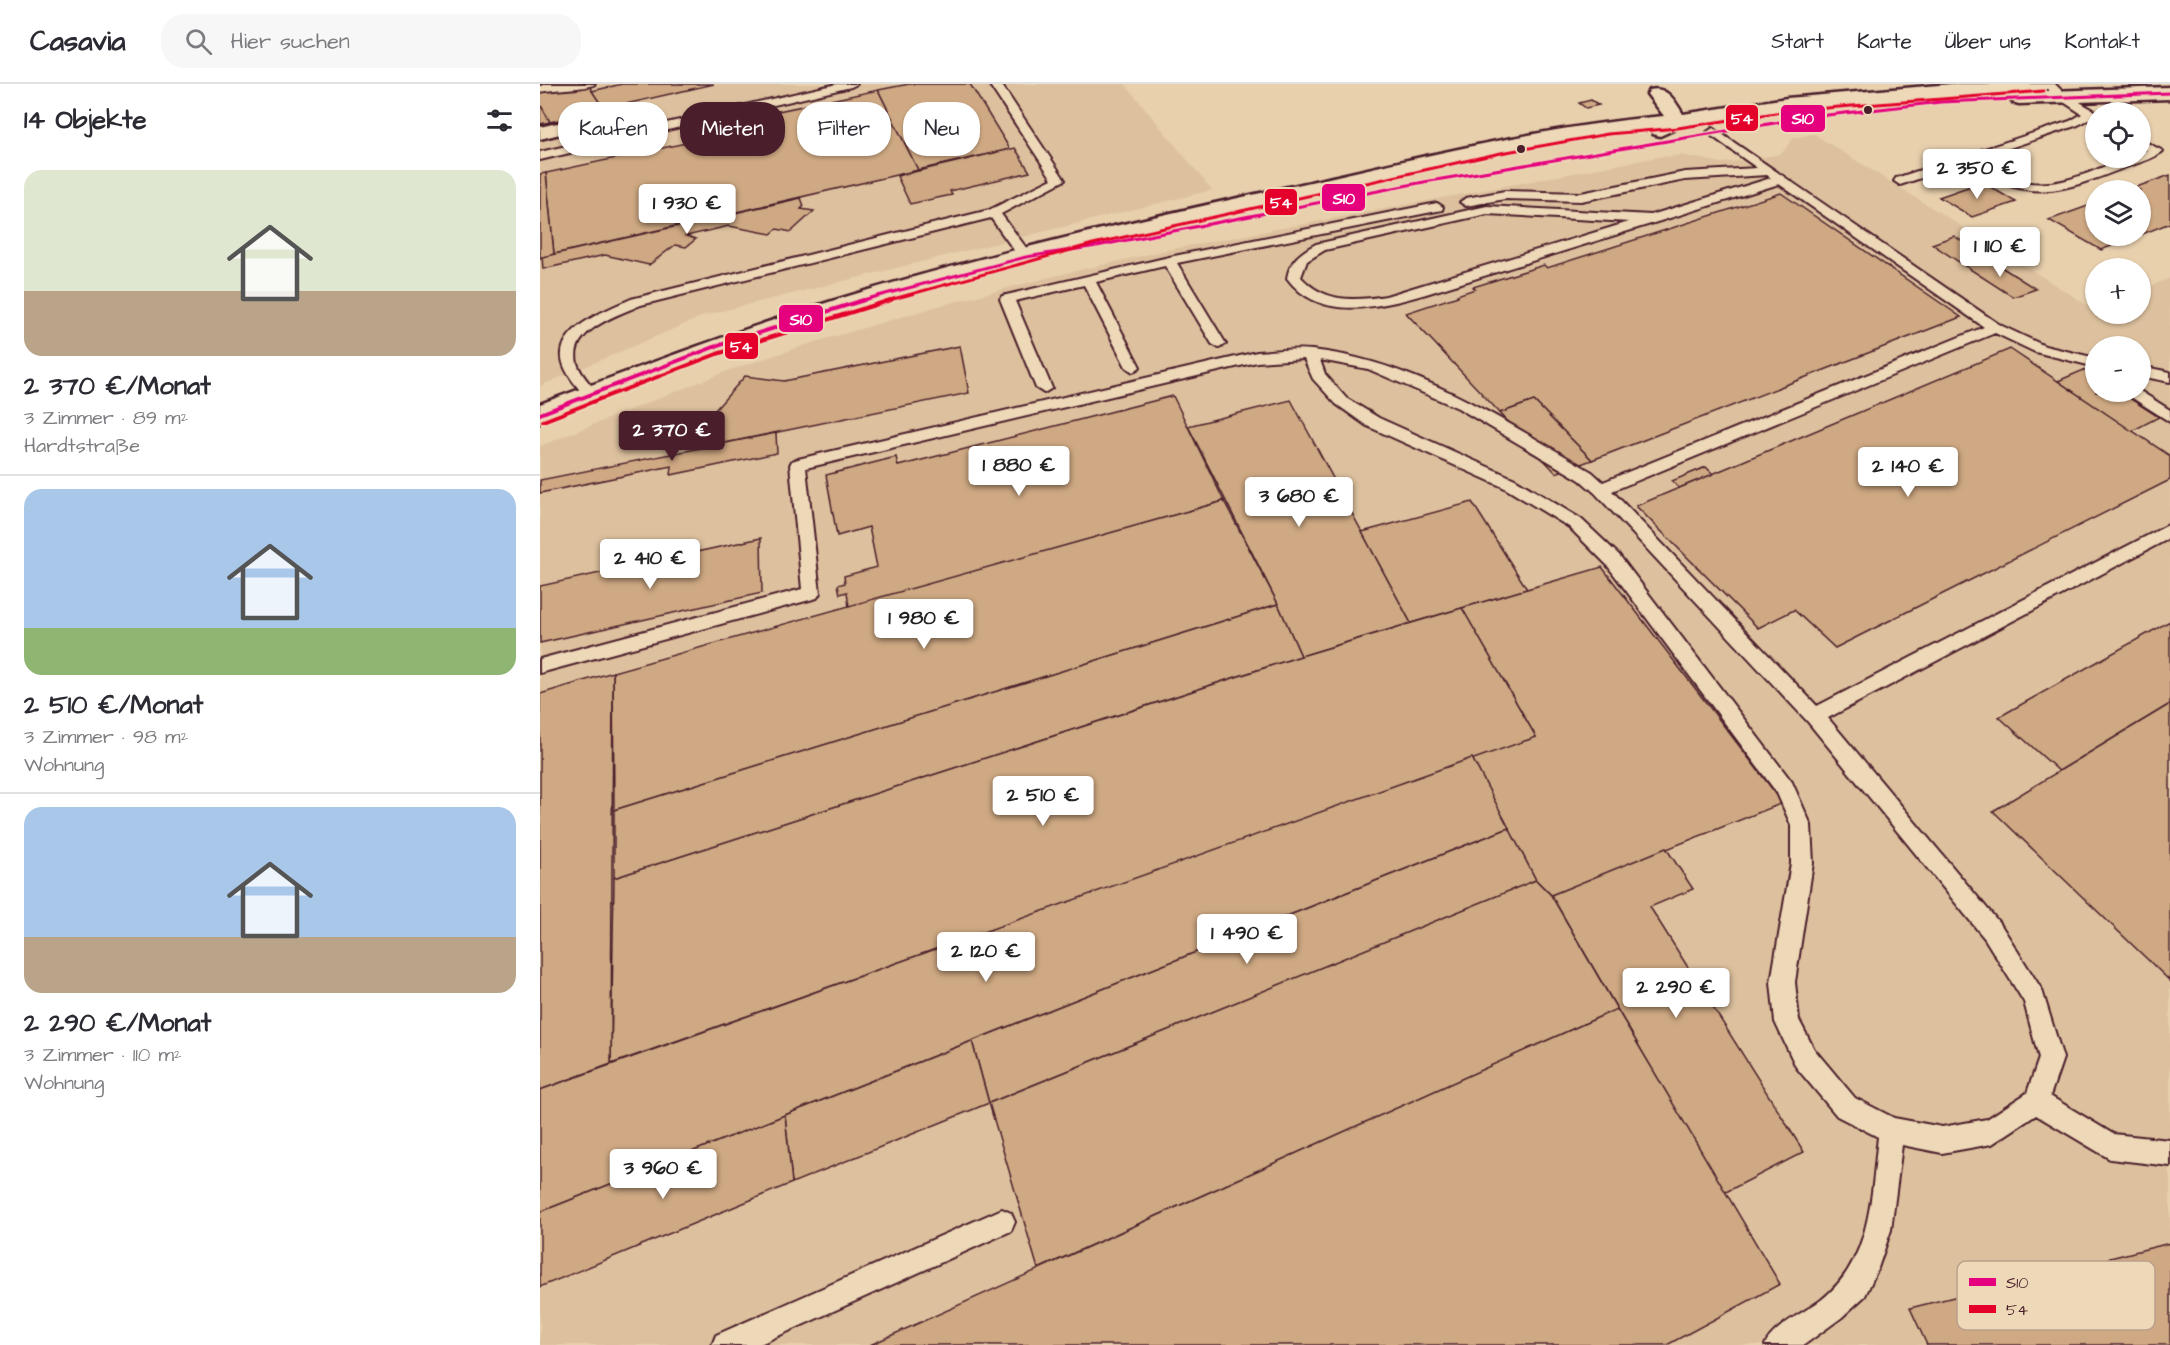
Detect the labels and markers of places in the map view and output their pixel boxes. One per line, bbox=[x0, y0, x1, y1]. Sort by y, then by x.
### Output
unlabelled marker bbox=[1862, 104, 1874, 116]
unlabelled marker bbox=[1515, 143, 1527, 155]
pin: 2 350 € bbox=[1922, 149, 2032, 200]
pin: 1 930 € bbox=[632, 184, 742, 235]
pin: 1 110 € bbox=[1945, 227, 2055, 278]
pin: 2 370 € bbox=[617, 411, 727, 462]
pin: 1 880 € bbox=[964, 446, 1074, 497]
pin: 2 140 € bbox=[1853, 447, 1963, 498]
pin: 3 680 € bbox=[1244, 477, 1354, 528]
pin: 2 410 € bbox=[595, 539, 705, 590]
pin: 1 980 € bbox=[869, 599, 979, 650]
pin: 2 510 € bbox=[988, 776, 1098, 827]
pin: 1 490 € bbox=[1192, 914, 1302, 965]
pin: 2 120 € bbox=[931, 932, 1041, 983]
pin: 2 290 € bbox=[1621, 968, 1731, 1019]
pin: 3 960 € bbox=[608, 1149, 718, 1200]

